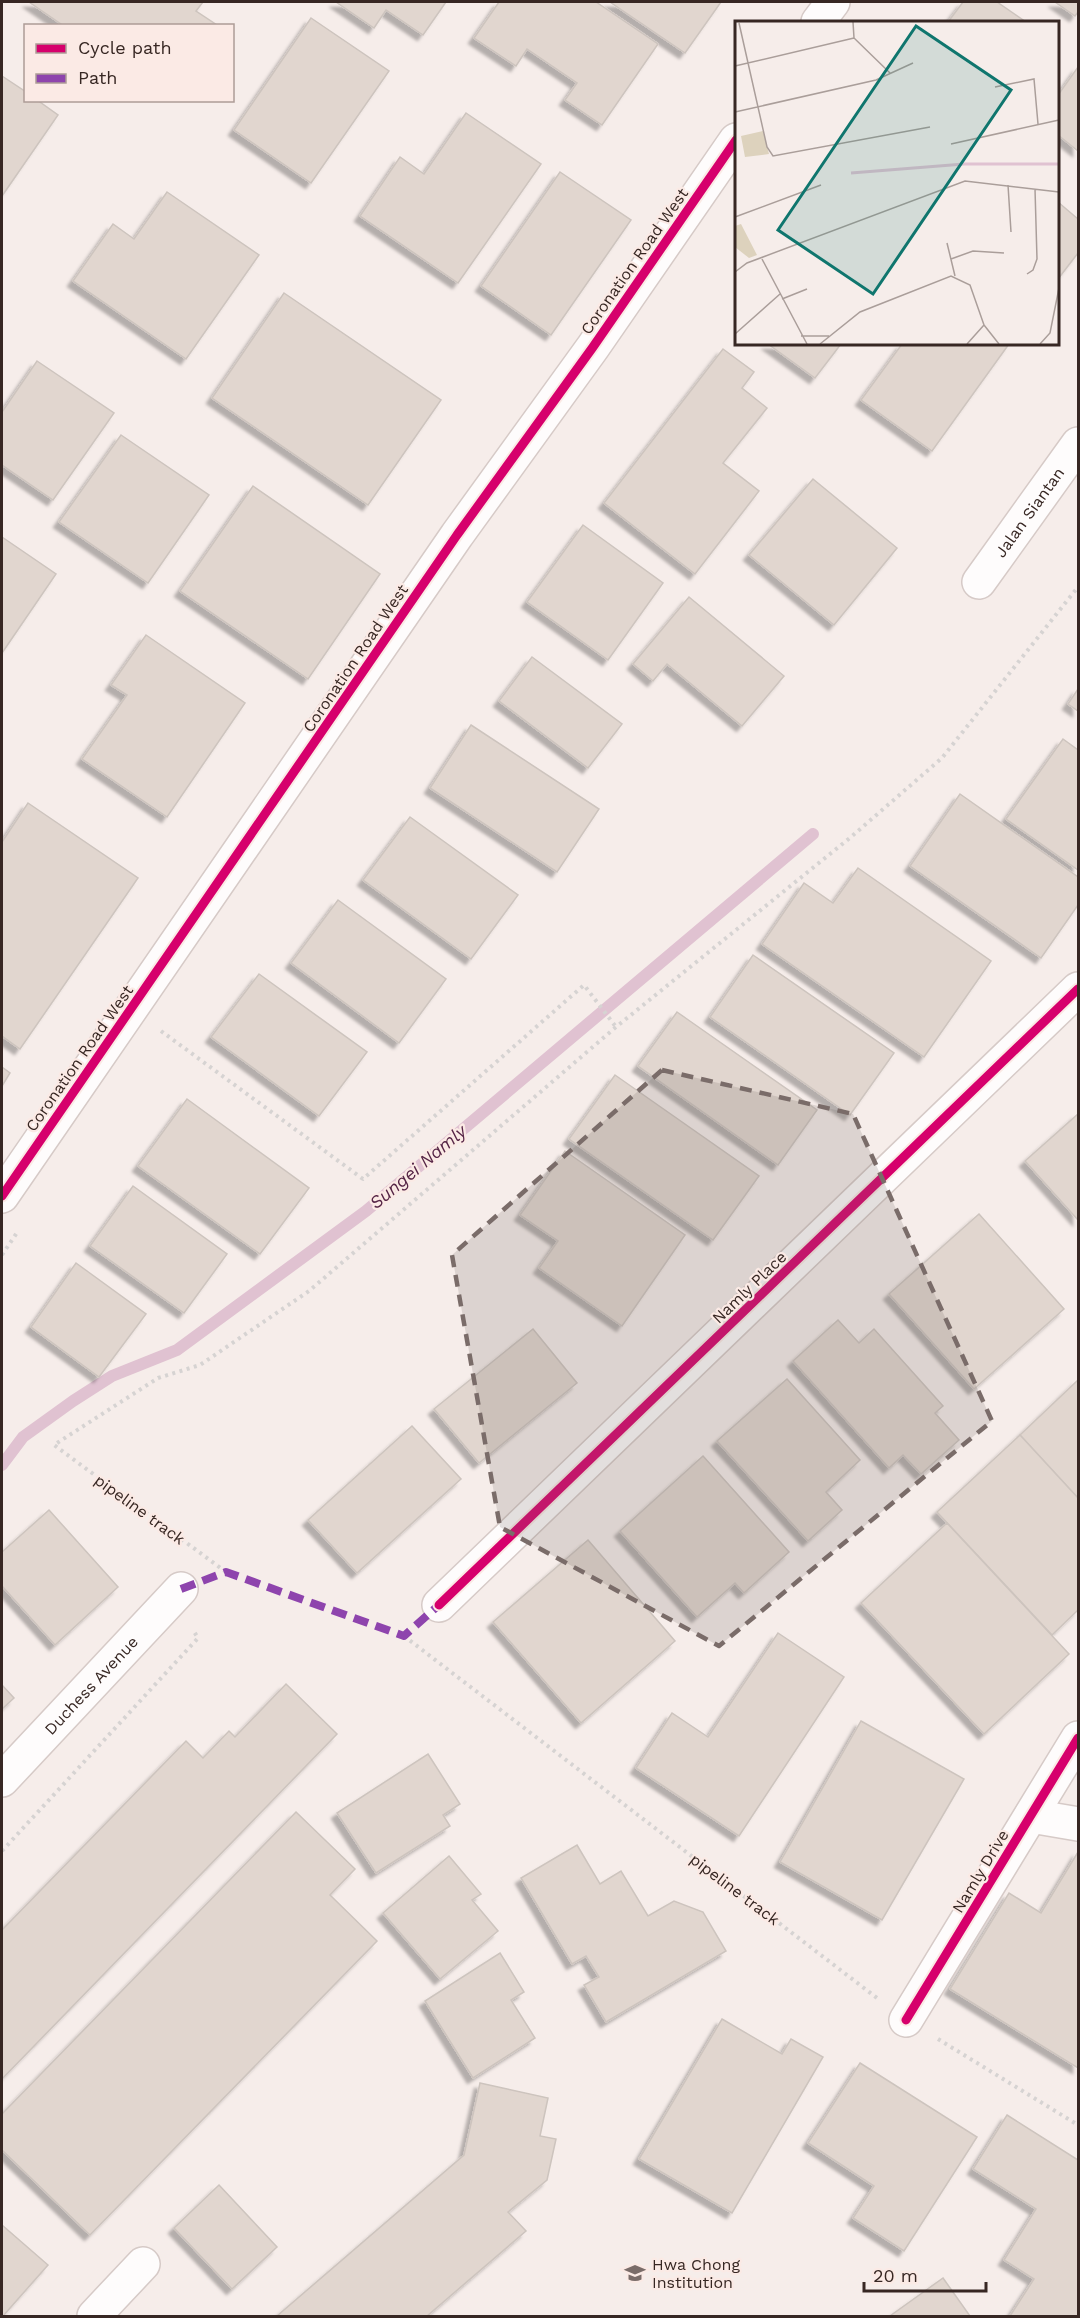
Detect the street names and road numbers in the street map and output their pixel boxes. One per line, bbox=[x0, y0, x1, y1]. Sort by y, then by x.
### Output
street label: Coronation Road West bbox=[577, 184, 692, 338]
street label: Jalan Siantan bbox=[991, 464, 1068, 561]
street label: Coronation Road West bbox=[299, 580, 412, 736]
street label: Coronation Road West bbox=[22, 981, 137, 1135]
street label: Namly Place bbox=[708, 1247, 790, 1327]
street label: pipeline track bbox=[91, 1470, 189, 1549]
street label: Duchess Avenue bbox=[41, 1632, 142, 1739]
street label: Namly Drive bbox=[948, 1826, 1013, 1916]
street label: pipeline track bbox=[686, 1850, 783, 1929]

